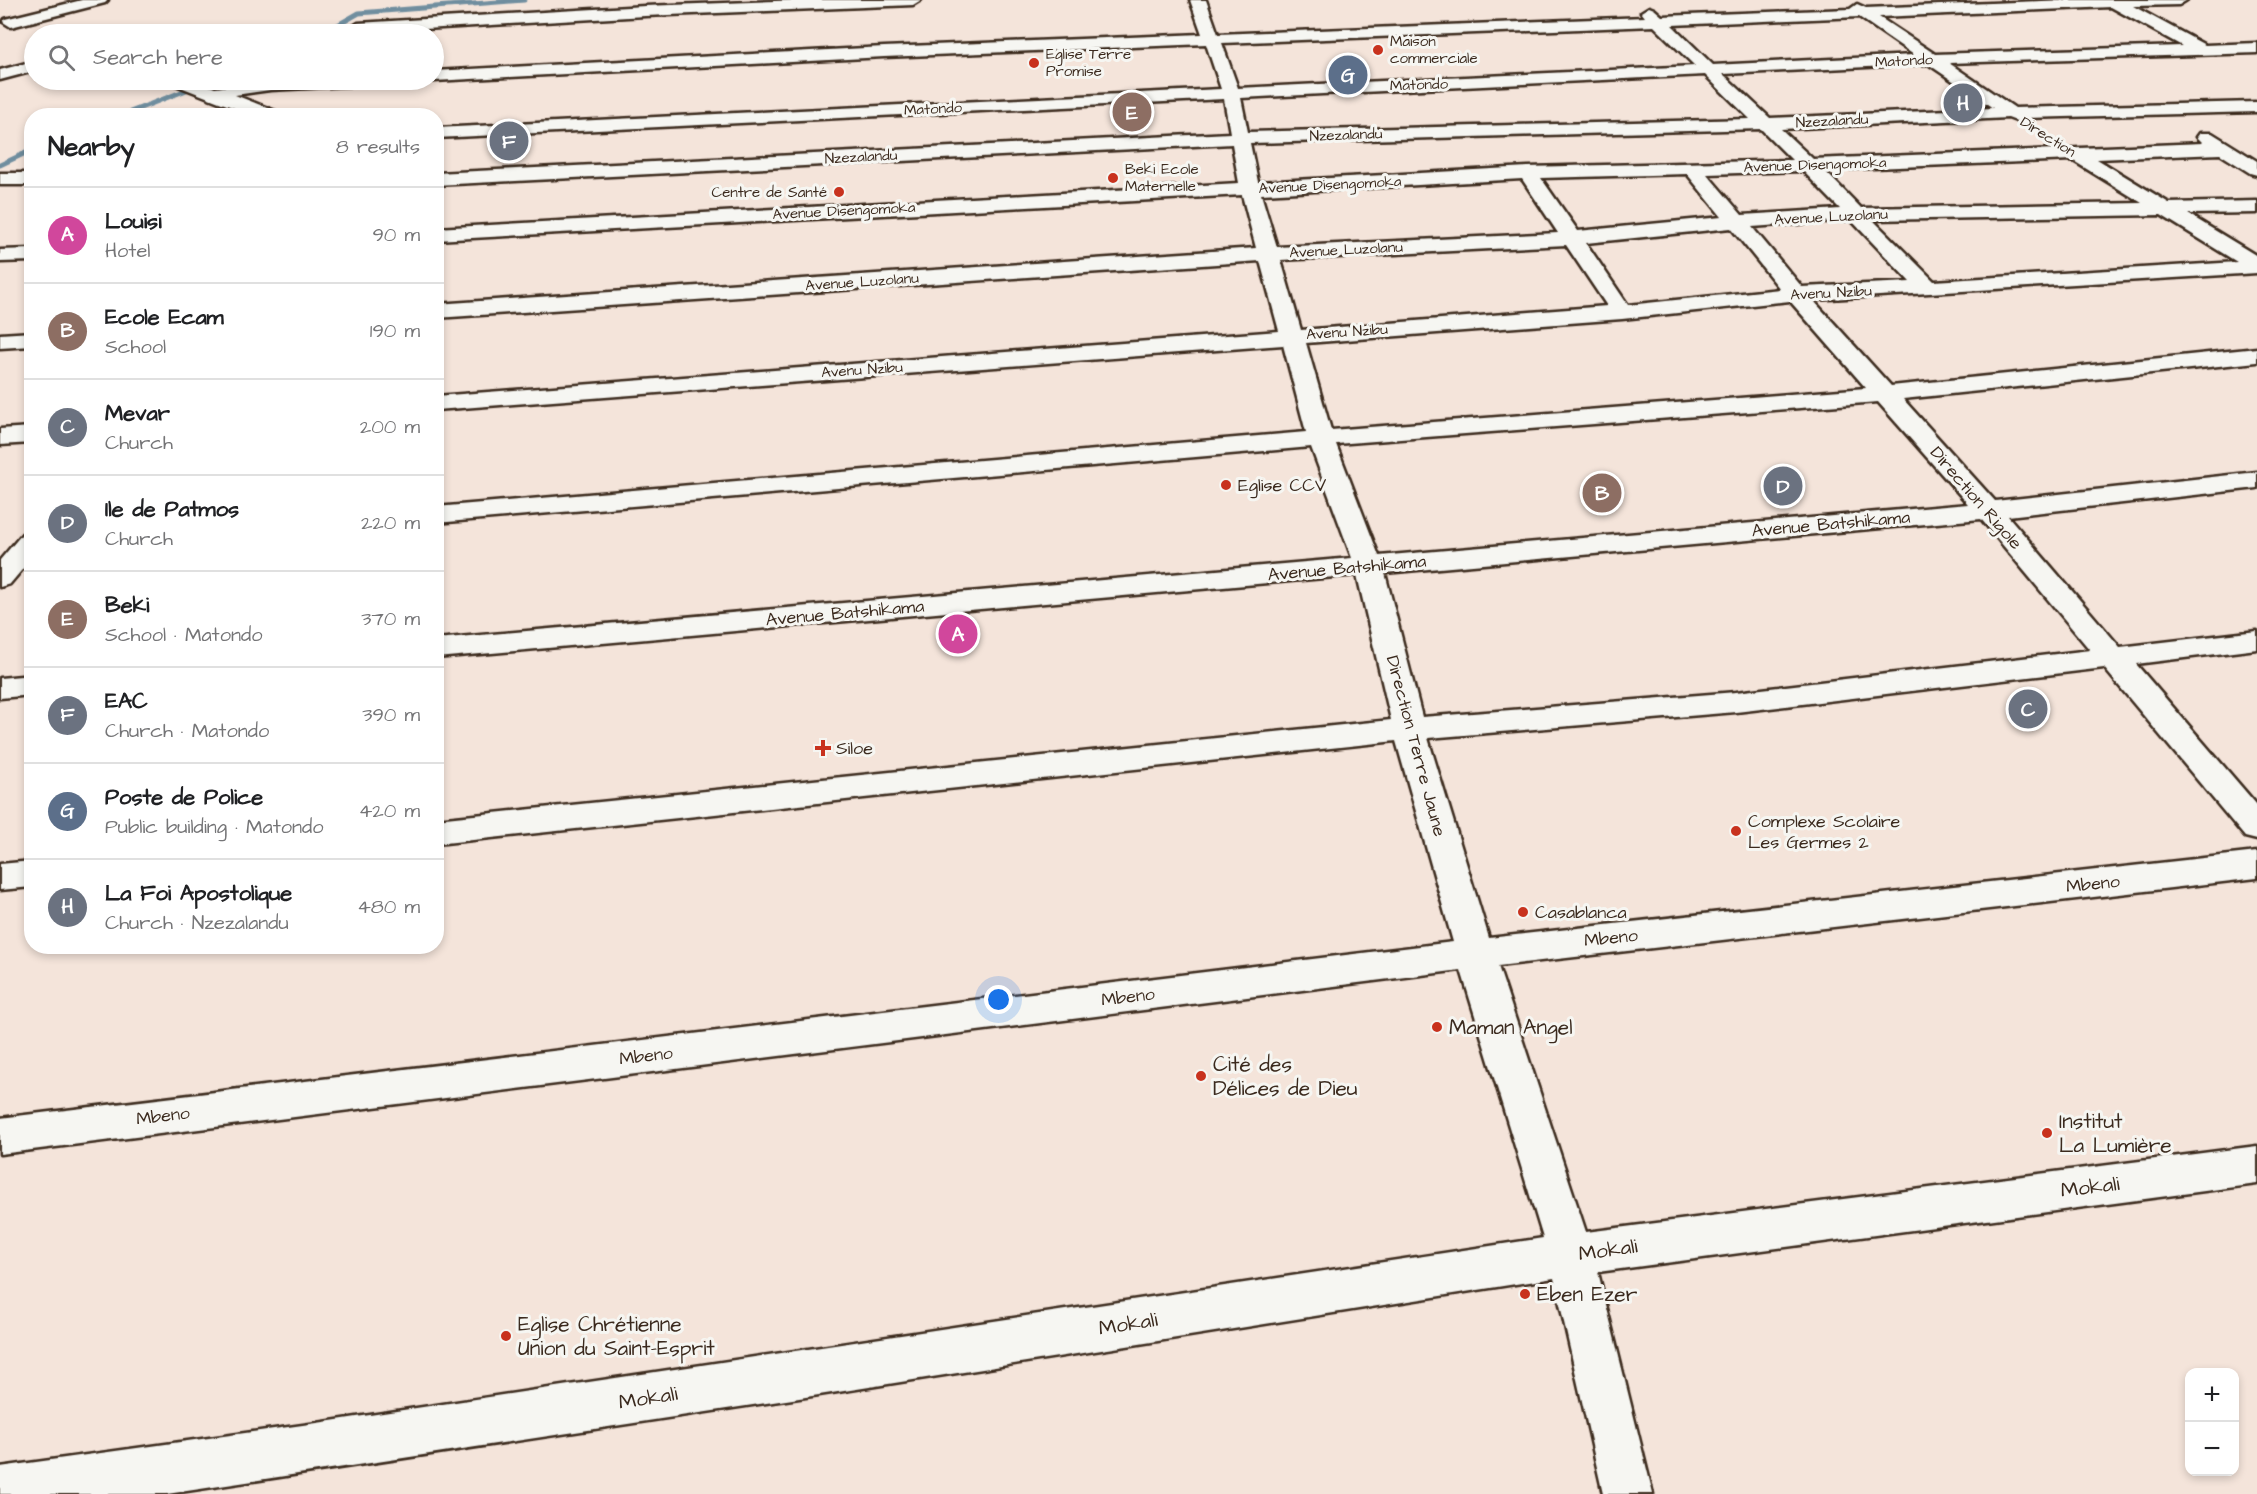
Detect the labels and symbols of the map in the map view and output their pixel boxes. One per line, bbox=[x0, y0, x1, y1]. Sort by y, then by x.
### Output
place label: Maison commerciale bbox=[1390, 31, 1478, 69]
marker: Maison commerciale bbox=[1371, 43, 1385, 57]
place label: Eglise Terre Promise bbox=[1046, 44, 1131, 82]
street label: Matondo bbox=[1874, 49, 1934, 73]
pin: G bbox=[1328, 52, 1368, 98]
marker: Eglise Terre Promise bbox=[1027, 56, 1041, 70]
street label: Matondo bbox=[1390, 73, 1449, 97]
pin: H bbox=[1944, 80, 1982, 126]
pin: E bbox=[1112, 90, 1152, 134]
street label: Matondo bbox=[903, 97, 963, 121]
street label: Nzezalandu bbox=[1795, 109, 1869, 133]
street label: Direction bbox=[2016, 112, 2080, 163]
pin: F bbox=[490, 118, 528, 164]
street label: Nzezalandu bbox=[1309, 123, 1383, 147]
street label: Nzezalandu bbox=[824, 145, 898, 169]
street label: Avenue Disengomoka bbox=[1743, 152, 1887, 179]
place label: Beki Ecole Maternelle bbox=[1125, 159, 1199, 197]
marker: Beki Ecole Maternelle bbox=[1106, 171, 1120, 185]
street label: Avenue Disengomoka bbox=[1258, 171, 1402, 200]
place label: Centre de Santé bbox=[712, 182, 827, 203]
marker: Centre de Santé bbox=[832, 185, 846, 199]
street label: Avenue Disengomoka bbox=[772, 197, 916, 226]
street label: Avenue Luzolanu bbox=[1774, 204, 1889, 230]
street label: Avenue Luzolanu bbox=[1289, 237, 1404, 263]
street label: Avenue Luzolanu bbox=[805, 268, 920, 296]
street label: Avenu Nzibu bbox=[1790, 280, 1873, 306]
street label: Avenu Nzibu bbox=[1305, 319, 1389, 345]
street label: Avenu Nzibu bbox=[820, 357, 904, 383]
street label: Direction Rigole bbox=[1923, 441, 2028, 556]
pin: D bbox=[1764, 464, 1802, 508]
pin: B bbox=[1582, 470, 1622, 516]
place label: Eglise CCV bbox=[1238, 473, 1326, 499]
marker: Eglise CCV bbox=[1219, 478, 1233, 492]
street label: Avenue Batshikama bbox=[1751, 505, 1911, 543]
street label: Avenue Batshikama bbox=[1267, 549, 1427, 587]
street label: Avenue Batshikama bbox=[765, 594, 925, 632]
pin: A bbox=[938, 612, 978, 656]
street label: Direction Terre Jaune bbox=[1380, 653, 1452, 839]
pin: C bbox=[2008, 686, 2048, 732]
place label: Siloe bbox=[836, 736, 873, 761]
marker: Siloe bbox=[814, 739, 832, 757]
place label: Complexe Scolaire Les Germes 2 bbox=[1748, 809, 1901, 855]
marker: Complexe Scolaire Les Germes 2 bbox=[1729, 824, 1743, 838]
street label: Mbeno bbox=[2065, 869, 2121, 899]
place label: Casablanca bbox=[1535, 900, 1627, 925]
marker: Casablanca bbox=[1516, 905, 1530, 919]
street label: Mbeno bbox=[1583, 923, 1639, 953]
street label: Mbeno bbox=[1100, 981, 1156, 1013]
your location bbox=[984, 985, 1013, 1014]
place label: Maman Angel bbox=[1449, 1013, 1572, 1044]
marker: Maman Angel bbox=[1430, 1020, 1444, 1034]
street label: Mbeno bbox=[618, 1040, 674, 1072]
place label: Cité des Délices de Dieu bbox=[1213, 1050, 1358, 1103]
marker: Cité des Délices de Dieu bbox=[1194, 1069, 1208, 1083]
street label: Mbeno bbox=[135, 1100, 191, 1132]
place label: Institut La Lumière bbox=[2059, 1107, 2172, 1160]
marker: Institut La Lumière bbox=[2040, 1126, 2054, 1140]
street label: Mokali bbox=[2059, 1169, 2121, 1205]
street label: Mokali bbox=[1577, 1232, 1639, 1268]
place label: Eben Ezer bbox=[1537, 1280, 1638, 1309]
marker: Eben Ezer bbox=[1518, 1287, 1532, 1301]
street label: Mokali bbox=[1096, 1305, 1160, 1343]
place label: Eglise Chrétienne Union du Saint-Esprit bbox=[518, 1310, 715, 1364]
marker: Eglise Chrétienne Union du Saint-Esprit bbox=[499, 1329, 513, 1343]
street label: Mokali bbox=[616, 1379, 680, 1417]

